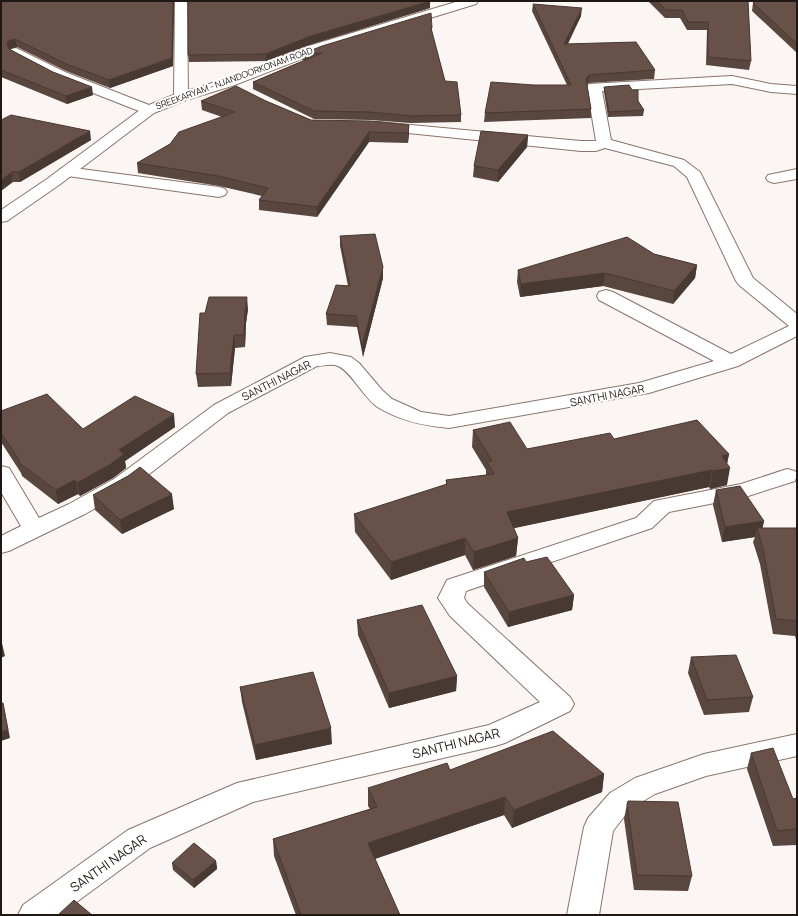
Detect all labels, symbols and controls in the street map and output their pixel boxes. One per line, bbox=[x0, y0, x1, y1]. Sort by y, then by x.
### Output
street label: SREEKARYAM - NJANDOORKONAM ROAD bbox=[154, 43, 314, 113]
street label: SANTHI NAGAR bbox=[239, 356, 313, 404]
street label: SANTHI NAGAR bbox=[568, 380, 646, 410]
street label: SANTHI NAGAR bbox=[410, 723, 502, 763]
street label: SANTHI NAGAR bbox=[66, 830, 150, 896]

